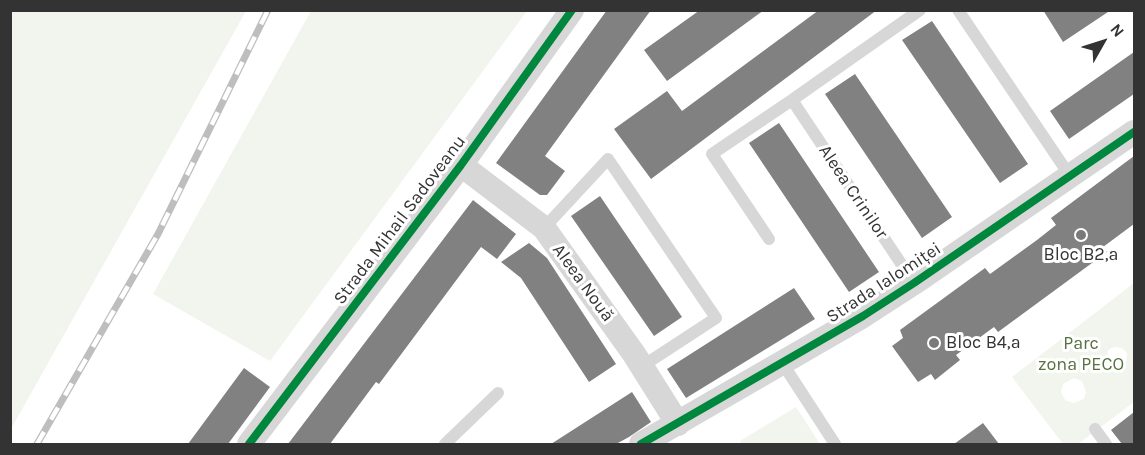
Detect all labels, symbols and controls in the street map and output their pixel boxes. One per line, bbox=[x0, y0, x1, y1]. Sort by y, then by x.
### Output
north arrow bbox=[1073, 12, 1133, 72]
text: N bbox=[1106, 20, 1128, 41]
street label: Strada Mihail Sadoveanu bbox=[329, 131, 471, 309]
street label: Aleea Crinilor bbox=[814, 141, 892, 243]
marker: Bloc B2,a bbox=[1074, 228, 1088, 242]
street label: Strada Ialomiței bbox=[823, 238, 945, 328]
street label: Aleea Nouă bbox=[548, 240, 618, 326]
place label: Bloc B2,a bbox=[1044, 244, 1118, 266]
place label: Bloc B4,a bbox=[946, 332, 1021, 354]
park label: Parc zona PECO bbox=[1038, 333, 1124, 376]
marker: Bloc B4,a bbox=[927, 336, 941, 350]

